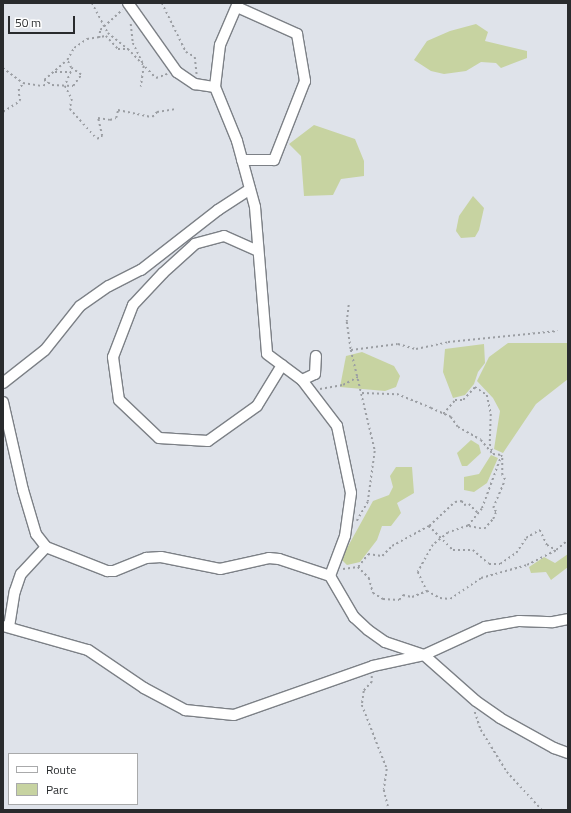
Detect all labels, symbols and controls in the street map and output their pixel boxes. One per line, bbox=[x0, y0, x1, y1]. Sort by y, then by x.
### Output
scale bar bbox=[10, 8, 77, 34]
text: 50 m bbox=[15, 13, 41, 32]
legend bbox=[8, 753, 138, 805]
text: Route bbox=[46, 760, 76, 779]
text: Parc bbox=[46, 780, 68, 799]

